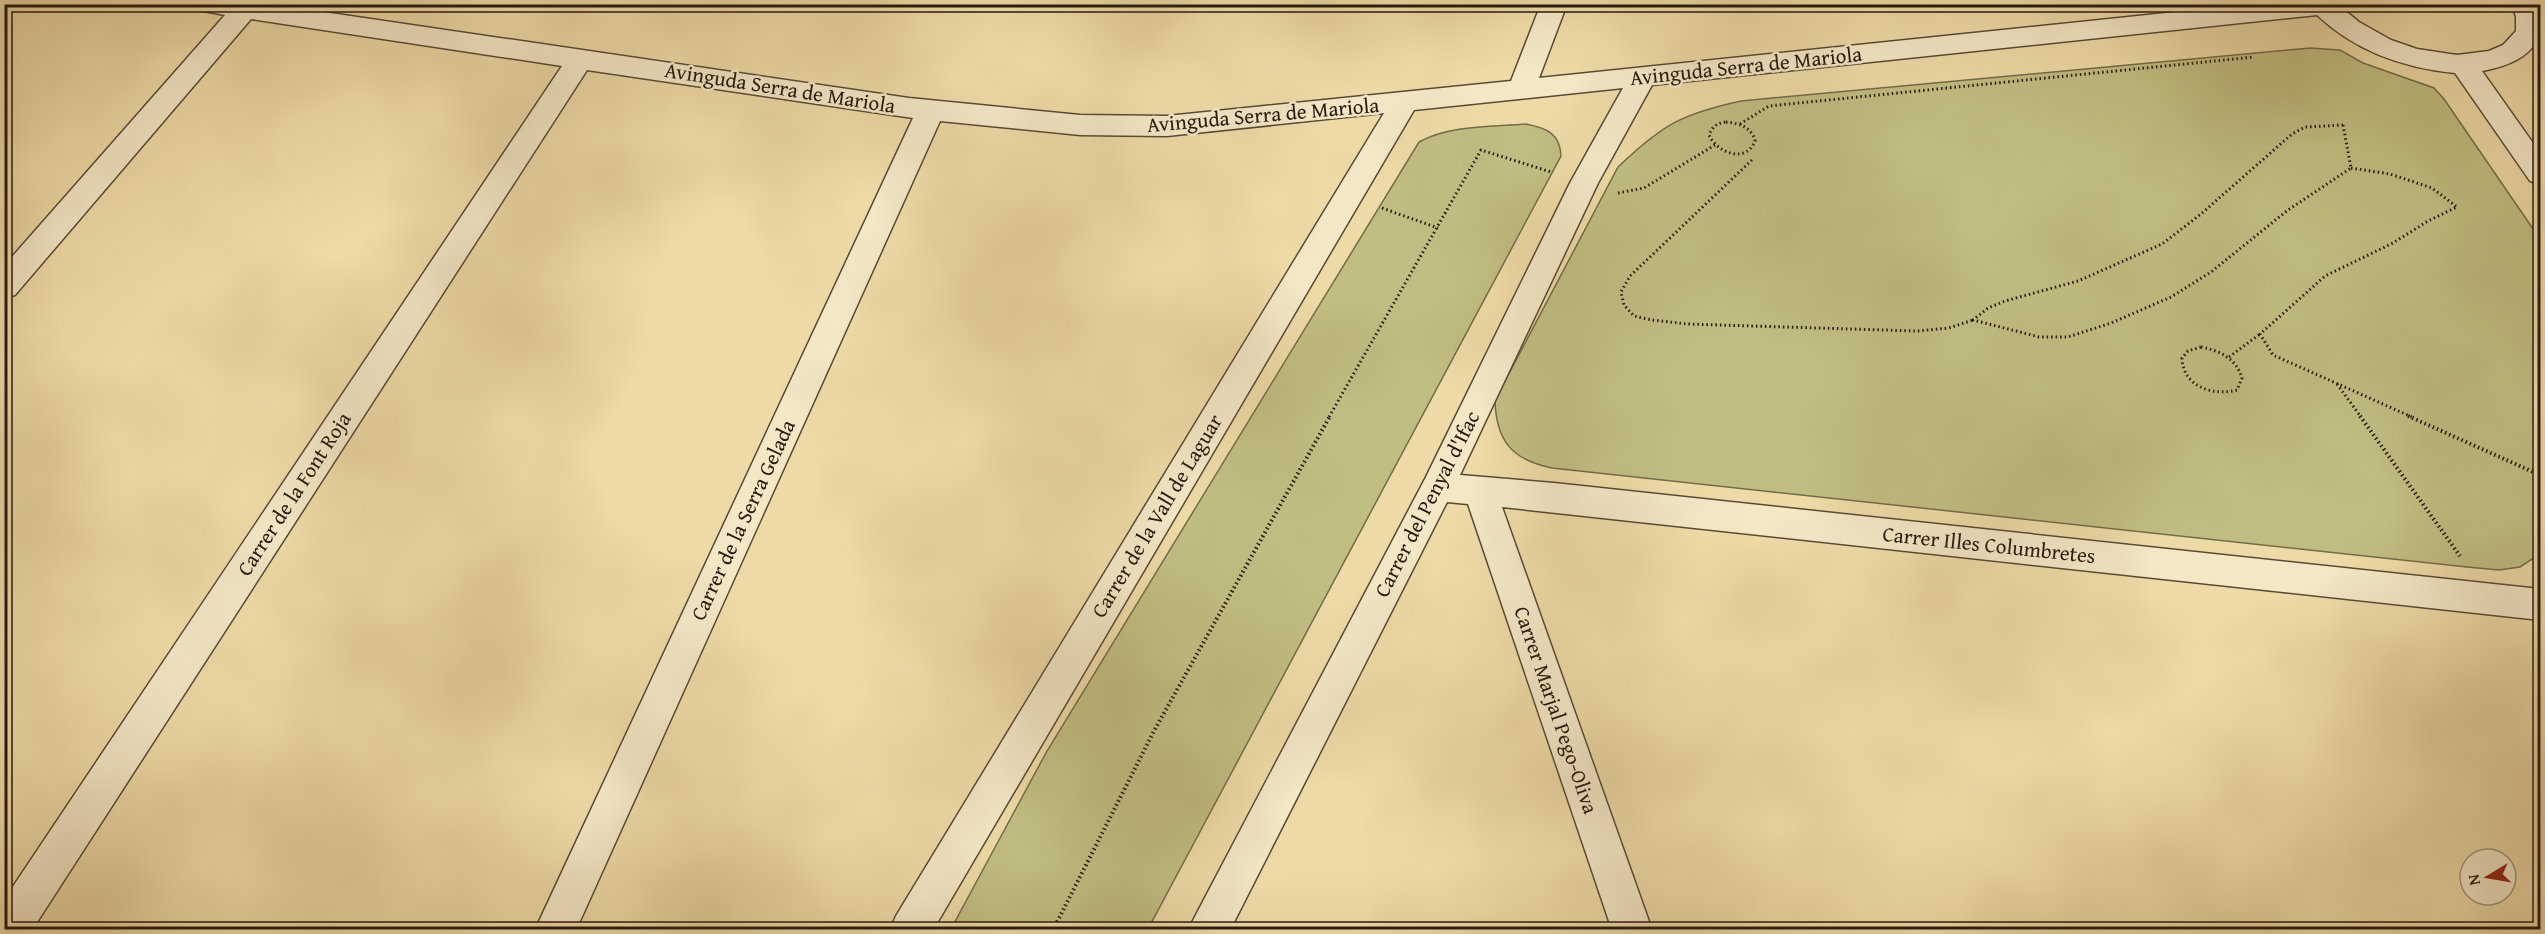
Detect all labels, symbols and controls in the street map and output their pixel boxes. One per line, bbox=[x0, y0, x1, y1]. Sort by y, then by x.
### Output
street label: Avinguda Serra de Mariola bbox=[1628, 38, 1864, 93]
street label: Avinguda Serra de Mariola bbox=[663, 54, 898, 121]
street label: Avinguda Serra de Mariola bbox=[1145, 89, 1380, 140]
street label: Carrer del Penyal d'Ifac bbox=[1366, 405, 1487, 602]
street label: Carrer de la Font Roja bbox=[229, 406, 358, 582]
street label: Carrer de la Vall de Laguar bbox=[1083, 408, 1230, 623]
street label: Carrer de la Serra Gelada bbox=[682, 414, 803, 625]
street label: Carrer Illes Columbretes bbox=[1881, 518, 2097, 571]
street label: Carrer Marjal Pego-Oliva bbox=[1506, 602, 1607, 818]
north arrow bbox=[2458, 847, 2518, 907]
text: N bbox=[2460, 872, 2486, 887]

